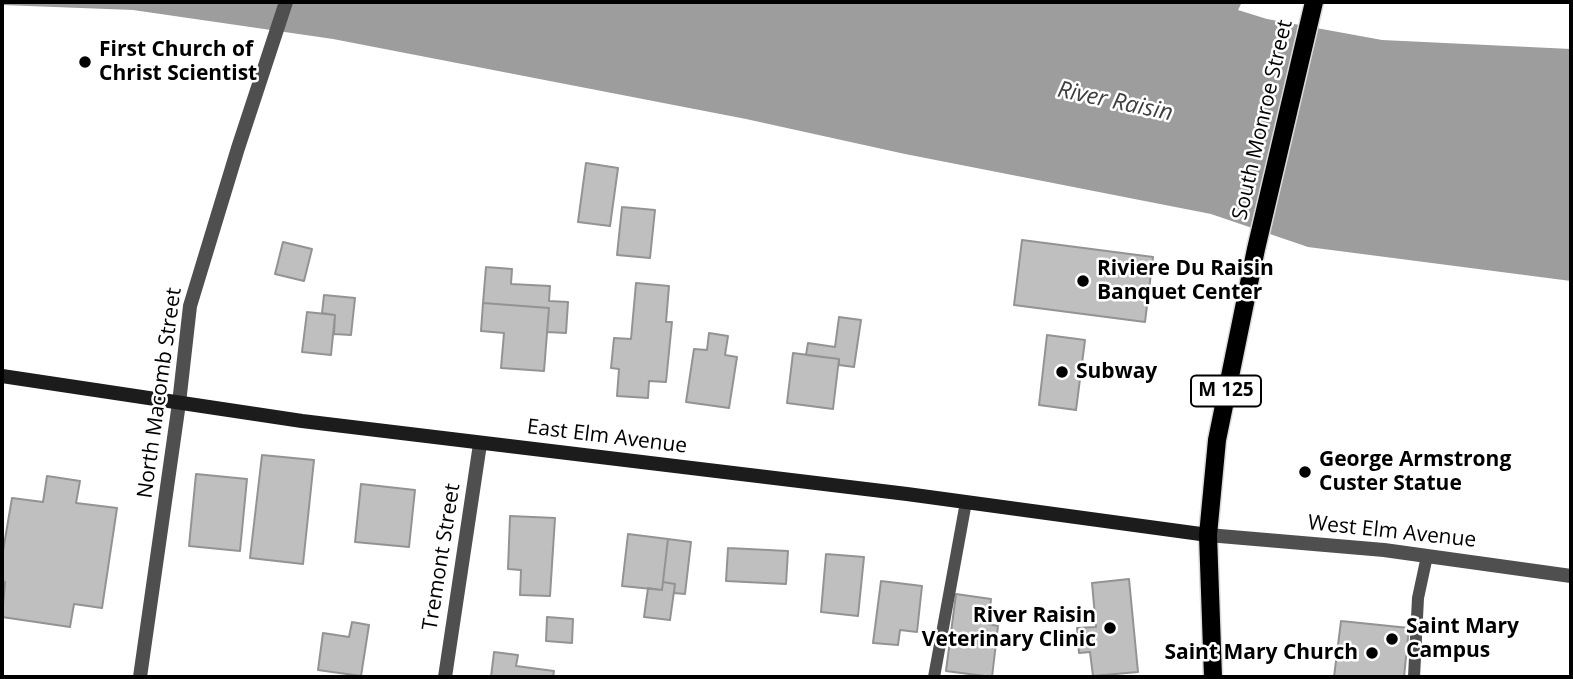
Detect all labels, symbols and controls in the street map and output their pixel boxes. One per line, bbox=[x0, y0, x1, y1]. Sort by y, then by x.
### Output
street label: South Monroe Street bbox=[1228, 18, 1298, 222]
place label: First Church of Christ Scientist bbox=[99, 37, 257, 87]
marker: First Church of Christ Scientist bbox=[77, 54, 93, 70]
water label: River Raisin bbox=[1055, 76, 1175, 128]
place label: Riviere Du Raisin Banquet Center bbox=[1097, 256, 1274, 306]
marker: Riviere Du Raisin Banquet Center bbox=[1075, 273, 1091, 289]
street label: North Macomb Street bbox=[133, 286, 187, 500]
place label: Subway bbox=[1076, 359, 1157, 385]
marker: Subway bbox=[1054, 364, 1070, 380]
road number: M 125 bbox=[1191, 376, 1261, 406]
street label: East Elm Avenue bbox=[525, 415, 689, 459]
place label: George Armstrong Custer Statue bbox=[1319, 447, 1511, 497]
marker: George Armstrong Custer Statue bbox=[1297, 464, 1313, 480]
street label: Tremont Street bbox=[418, 482, 466, 632]
street label: West Elm Avenue bbox=[1307, 511, 1477, 553]
place label: River Raisin Veterinary Clinic bbox=[922, 603, 1096, 653]
place label: Saint Mary Campus bbox=[1406, 614, 1519, 664]
marker: River Raisin Veterinary Clinic bbox=[1102, 620, 1118, 636]
marker: Saint Mary Campus bbox=[1384, 631, 1400, 647]
place label: Saint Mary Church bbox=[1164, 640, 1358, 666]
marker: Saint Mary Church bbox=[1364, 645, 1380, 661]

